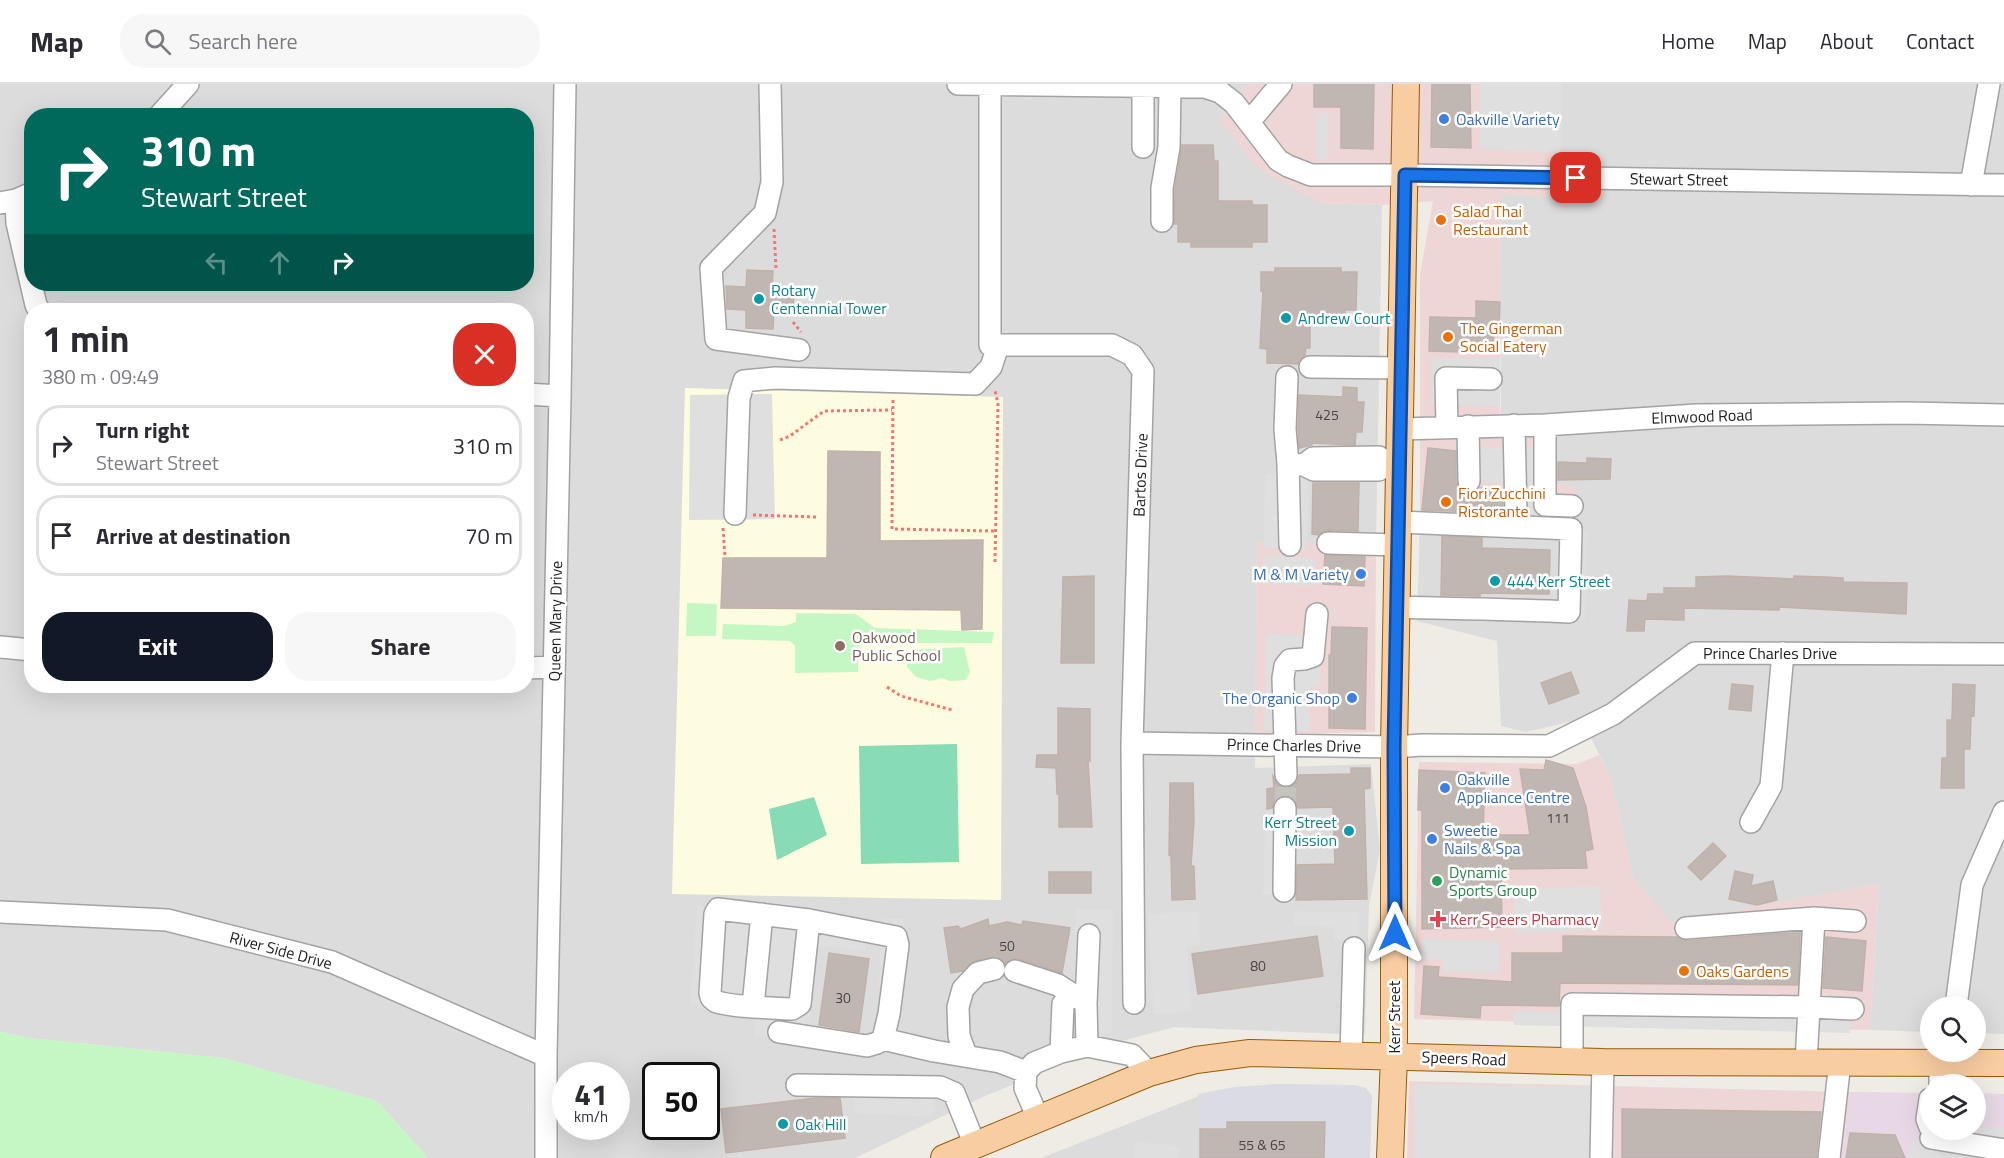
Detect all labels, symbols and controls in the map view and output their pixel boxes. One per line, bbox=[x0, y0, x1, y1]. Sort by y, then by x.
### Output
search box bbox=[120, 14, 540, 68]
text: Map bbox=[30, 20, 84, 63]
text: Search here bbox=[189, 24, 298, 58]
icon: search bbox=[141, 25, 174, 58]
text: Home bbox=[1661, 25, 1715, 57]
text: Map bbox=[1748, 25, 1787, 57]
text: About bbox=[1820, 25, 1873, 57]
text: Contact bbox=[1906, 25, 1974, 57]
place label: Oakville Variety bbox=[1456, 107, 1560, 131]
marker: Oakville Variety bbox=[1437, 112, 1451, 126]
text: 310 m bbox=[141, 118, 256, 182]
icon: right bbox=[42, 132, 120, 210]
pin bbox=[1550, 152, 1601, 203]
icon: arrive bbox=[1559, 161, 1592, 194]
street label: Stewart Street bbox=[1630, 166, 1729, 192]
text: Stewart Street bbox=[141, 176, 307, 217]
place label: Salad Thai Restaurant bbox=[1453, 199, 1528, 241]
marker: Salad Thai Restaurant bbox=[1434, 213, 1448, 227]
icon: left bbox=[200, 246, 233, 279]
icon: ahead bbox=[263, 246, 296, 279]
icon: right bbox=[326, 246, 359, 279]
place label: Rotary Centennial Tower bbox=[771, 278, 887, 320]
marker: Rotary Centennial Tower bbox=[752, 292, 766, 306]
place label: Andrew Court bbox=[1298, 306, 1391, 330]
text: 1 min bbox=[42, 311, 129, 366]
marker: Andrew Court bbox=[1279, 311, 1293, 325]
place label: The Gingerman Social Eatery bbox=[1460, 316, 1562, 358]
button: close bbox=[453, 323, 516, 386]
marker: The Gingerman Social Eatery bbox=[1441, 330, 1455, 344]
text: 380 m · 09:49 bbox=[42, 361, 159, 392]
street label: Elmwood Road bbox=[1651, 402, 1753, 430]
house number: 425 bbox=[1315, 404, 1339, 425]
text: Turn right bbox=[96, 413, 190, 447]
icon: right bbox=[45, 429, 78, 462]
text: 310 m bbox=[453, 429, 513, 463]
street label: Bartos Drive bbox=[1127, 433, 1153, 517]
text: Stewart Street bbox=[96, 447, 219, 478]
place label: Fiori Zucchini Ristorante bbox=[1458, 481, 1546, 523]
marker: Fiori Zucchini Ristorante bbox=[1439, 495, 1453, 509]
icon: arrive bbox=[45, 519, 78, 552]
text: Arrive at destination bbox=[96, 519, 291, 553]
text: 70 m bbox=[465, 519, 513, 553]
street label: Queen Mary Drive bbox=[542, 561, 568, 681]
place label: M & M Variety bbox=[1253, 562, 1349, 586]
marker: M & M Variety bbox=[1354, 567, 1368, 581]
place label: 444 Kerr Street bbox=[1507, 569, 1611, 593]
marker: 444 Kerr Street bbox=[1488, 574, 1502, 588]
button: Exit bbox=[42, 612, 273, 681]
button: Share bbox=[285, 612, 516, 681]
place label: Oakwood Public School bbox=[852, 625, 941, 667]
marker: Oakwood Public School bbox=[833, 639, 847, 653]
street label: Prince Charles Drive bbox=[1703, 641, 1837, 665]
place label: The Organic Shop bbox=[1222, 686, 1340, 710]
marker: The Organic Shop bbox=[1345, 691, 1359, 705]
street label: Prince Charles Drive bbox=[1227, 732, 1361, 758]
place label: Oakville Appliance Centre bbox=[1457, 767, 1570, 809]
marker: Oakville Appliance Centre bbox=[1438, 781, 1452, 795]
house number: 111 bbox=[1546, 807, 1570, 828]
place label: Kerr Street Mission bbox=[1264, 810, 1337, 852]
place label: Sweetie Nails & Spa bbox=[1444, 818, 1521, 860]
marker: Kerr Street Mission bbox=[1342, 824, 1356, 838]
marker: Sweetie Nails & Spa bbox=[1425, 832, 1439, 846]
place label: Dynamic Sports Group bbox=[1449, 860, 1537, 902]
marker: Dynamic Sports Group bbox=[1430, 874, 1444, 888]
position arrow bbox=[1363, 901, 1427, 965]
place label: Kerr Speers Pharmacy bbox=[1450, 907, 1599, 931]
marker: Kerr Speers Pharmacy bbox=[1431, 912, 1445, 926]
street label: River Side Drive bbox=[227, 925, 335, 975]
house number: 50 bbox=[999, 935, 1015, 956]
house number: 80 bbox=[1250, 955, 1266, 976]
place label: Oaks Gardens bbox=[1696, 959, 1789, 983]
marker: Oaks Gardens bbox=[1677, 964, 1691, 978]
street label: Kerr Street bbox=[1382, 980, 1406, 1053]
house number: 30 bbox=[835, 987, 851, 1008]
map controls bbox=[1920, 996, 1986, 1140]
button: search bbox=[1920, 996, 1986, 1062]
street label: Speers Road bbox=[1421, 1045, 1507, 1071]
speed limit sign: 50 bbox=[642, 1062, 720, 1140]
text: 41 bbox=[574, 1071, 608, 1117]
button: layers bbox=[1920, 1074, 1986, 1140]
text: km/h bbox=[574, 1105, 608, 1128]
place label: Oak Hill bbox=[795, 1112, 846, 1136]
marker: Oak Hill bbox=[776, 1117, 790, 1131]
house number: 55 & 65 bbox=[1238, 1134, 1286, 1155]

